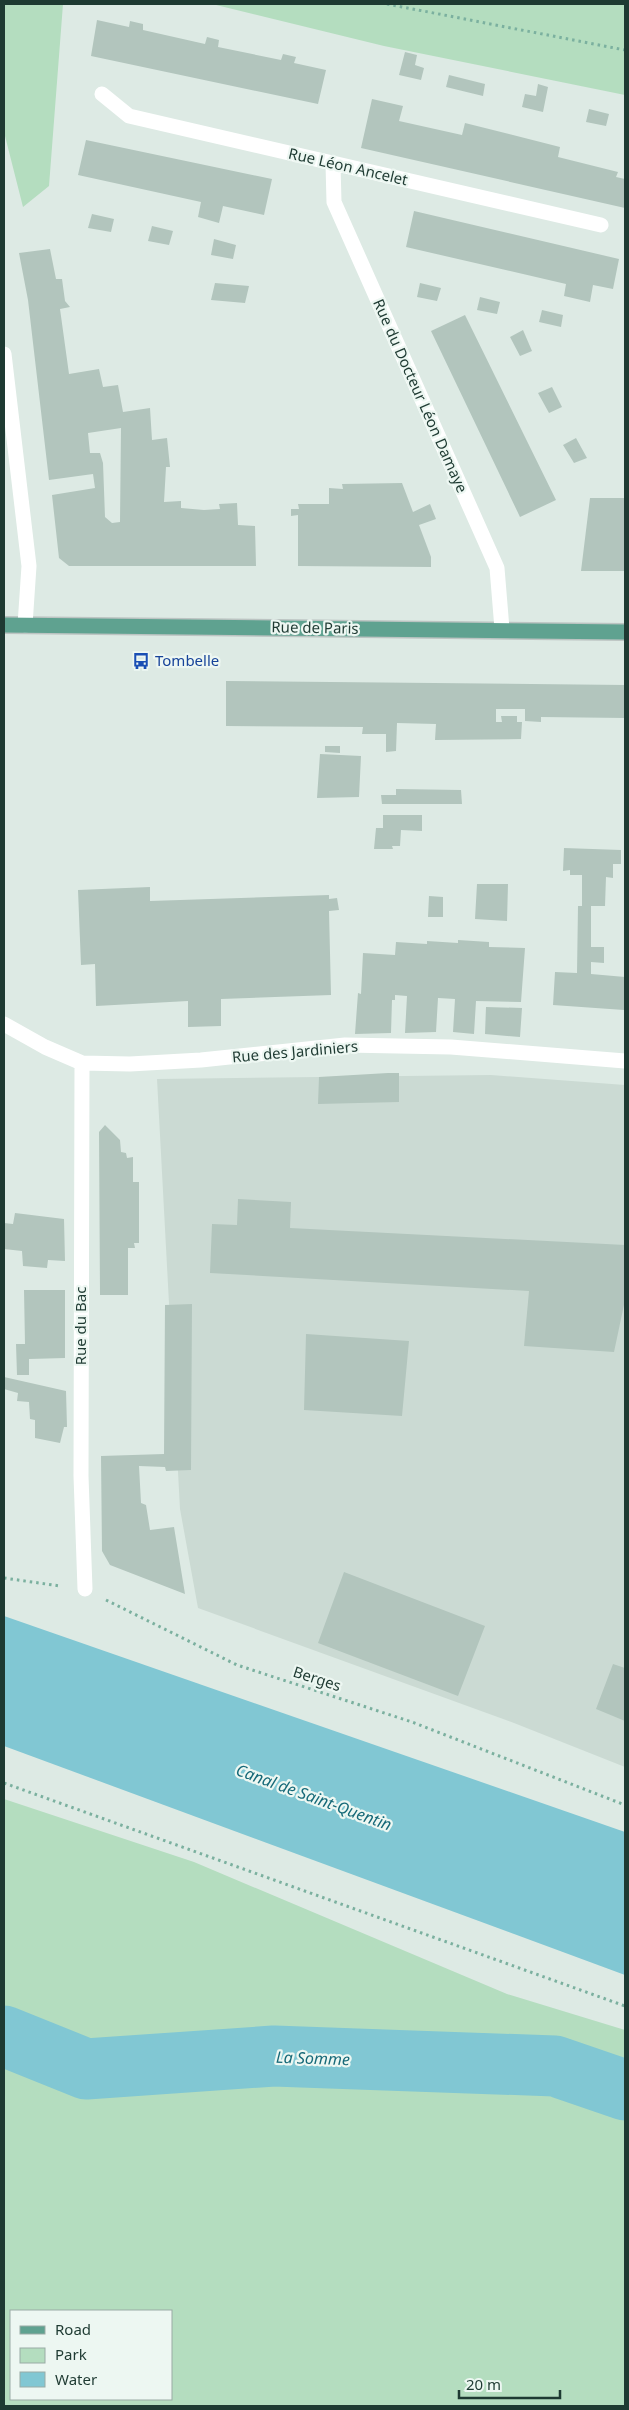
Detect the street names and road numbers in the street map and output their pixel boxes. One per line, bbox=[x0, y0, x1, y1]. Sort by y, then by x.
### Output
street label: Rue Léon Ancelet bbox=[287, 143, 410, 190]
street label: Rue du Docteur Léon Damaye bbox=[369, 295, 473, 496]
street label: Rue de Paris bbox=[271, 616, 359, 638]
street label: Rue des Jardiniers bbox=[231, 1036, 359, 1066]
street label: Rue du Bac bbox=[70, 1287, 90, 1365]
street label: Berges bbox=[291, 1661, 344, 1695]

